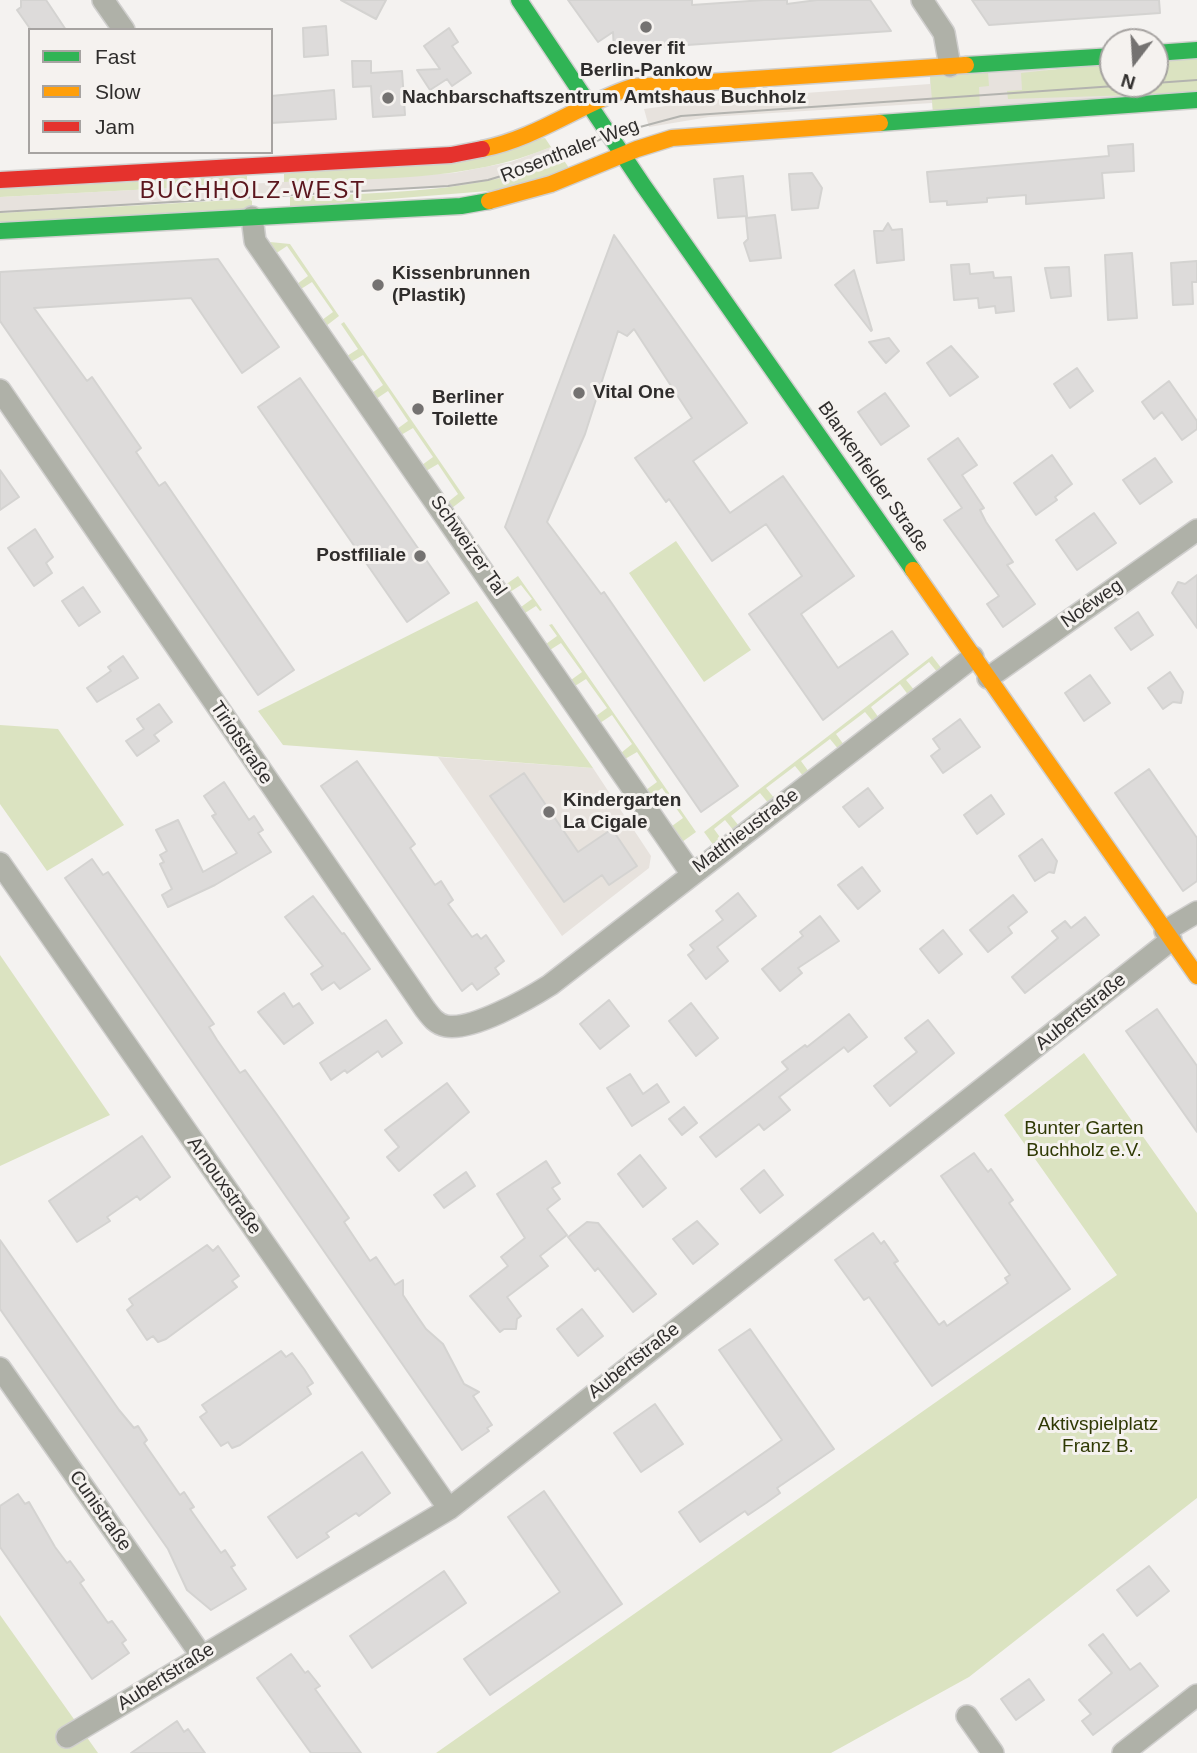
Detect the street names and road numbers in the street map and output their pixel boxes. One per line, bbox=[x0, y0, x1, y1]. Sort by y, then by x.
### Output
street label: Rosenthaler Weg bbox=[498, 114, 642, 188]
street label: Blankenfelder Straße bbox=[812, 397, 934, 557]
street label: Schweizer Tal bbox=[425, 491, 511, 601]
street label: Noéweg bbox=[1057, 575, 1127, 633]
street label: Tiriotstraße bbox=[205, 697, 277, 789]
street label: Matthieustraße bbox=[689, 784, 803, 878]
street label: Aubertstraße bbox=[1031, 969, 1131, 1055]
street label: Arnouxstraße bbox=[182, 1133, 266, 1239]
street label: Aubertstraße bbox=[584, 1318, 684, 1404]
street label: Cunistraße bbox=[64, 1466, 136, 1556]
street label: Aubertstraße bbox=[113, 1638, 219, 1716]

